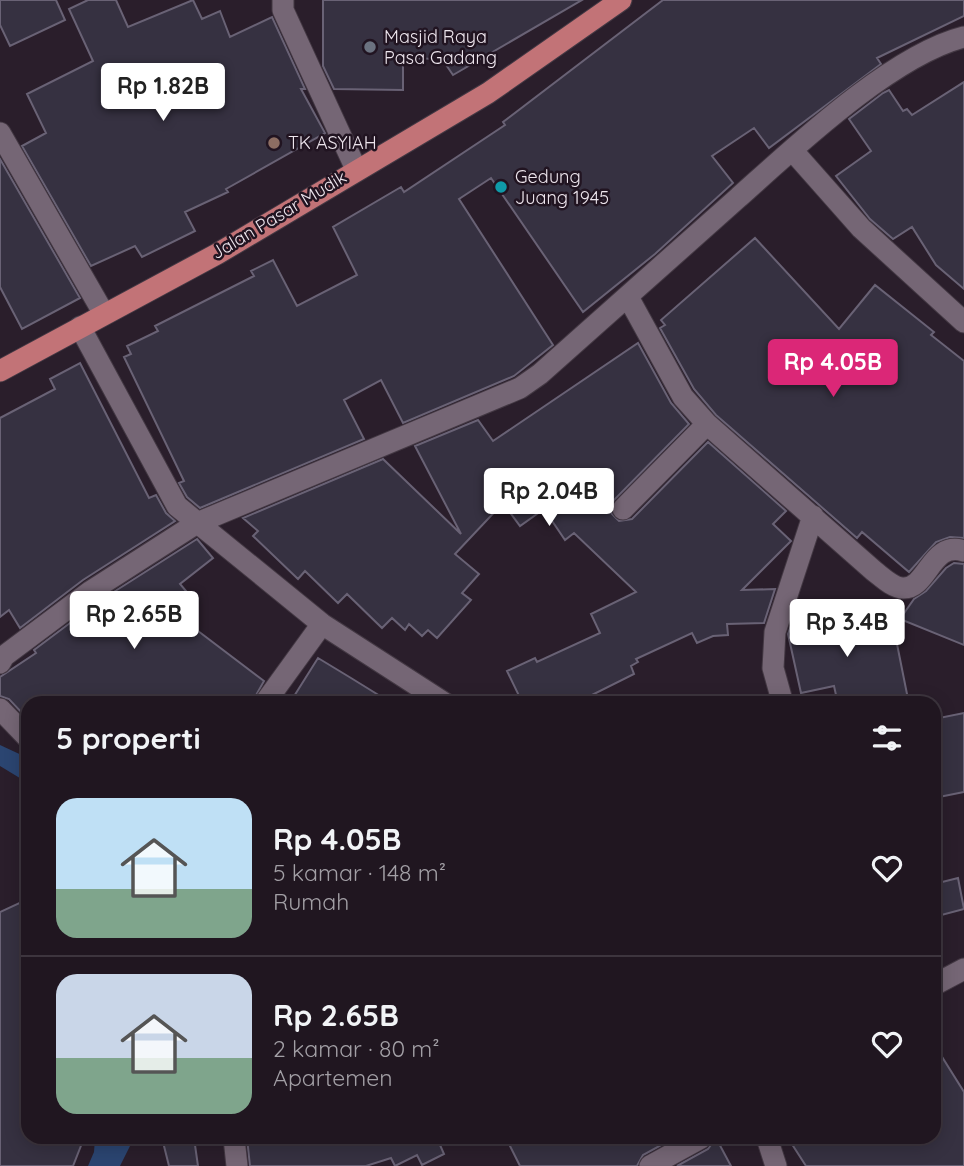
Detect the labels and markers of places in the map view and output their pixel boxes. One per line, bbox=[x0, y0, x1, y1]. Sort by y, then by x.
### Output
place label: Masjid Raya Pasa Gadang bbox=[384, 25, 497, 69]
marker: Masjid Raya Pasa Gadang bbox=[362, 39, 378, 55]
pin: Rp 1.82B bbox=[91, 64, 235, 123]
place label: TK ASYIAH bbox=[288, 131, 377, 154]
marker: TK ASYIAH bbox=[266, 135, 282, 151]
place label: Gedung Juang 1945 bbox=[515, 165, 609, 209]
marker: Gedung Juang 1945 bbox=[493, 179, 509, 195]
pin: Rp 4.05B bbox=[761, 340, 905, 399]
pin: Rp 2.04B bbox=[477, 468, 621, 528]
pin: Rp 2.65B bbox=[62, 592, 206, 651]
pin: Rp 3.4B bbox=[782, 600, 912, 659]

